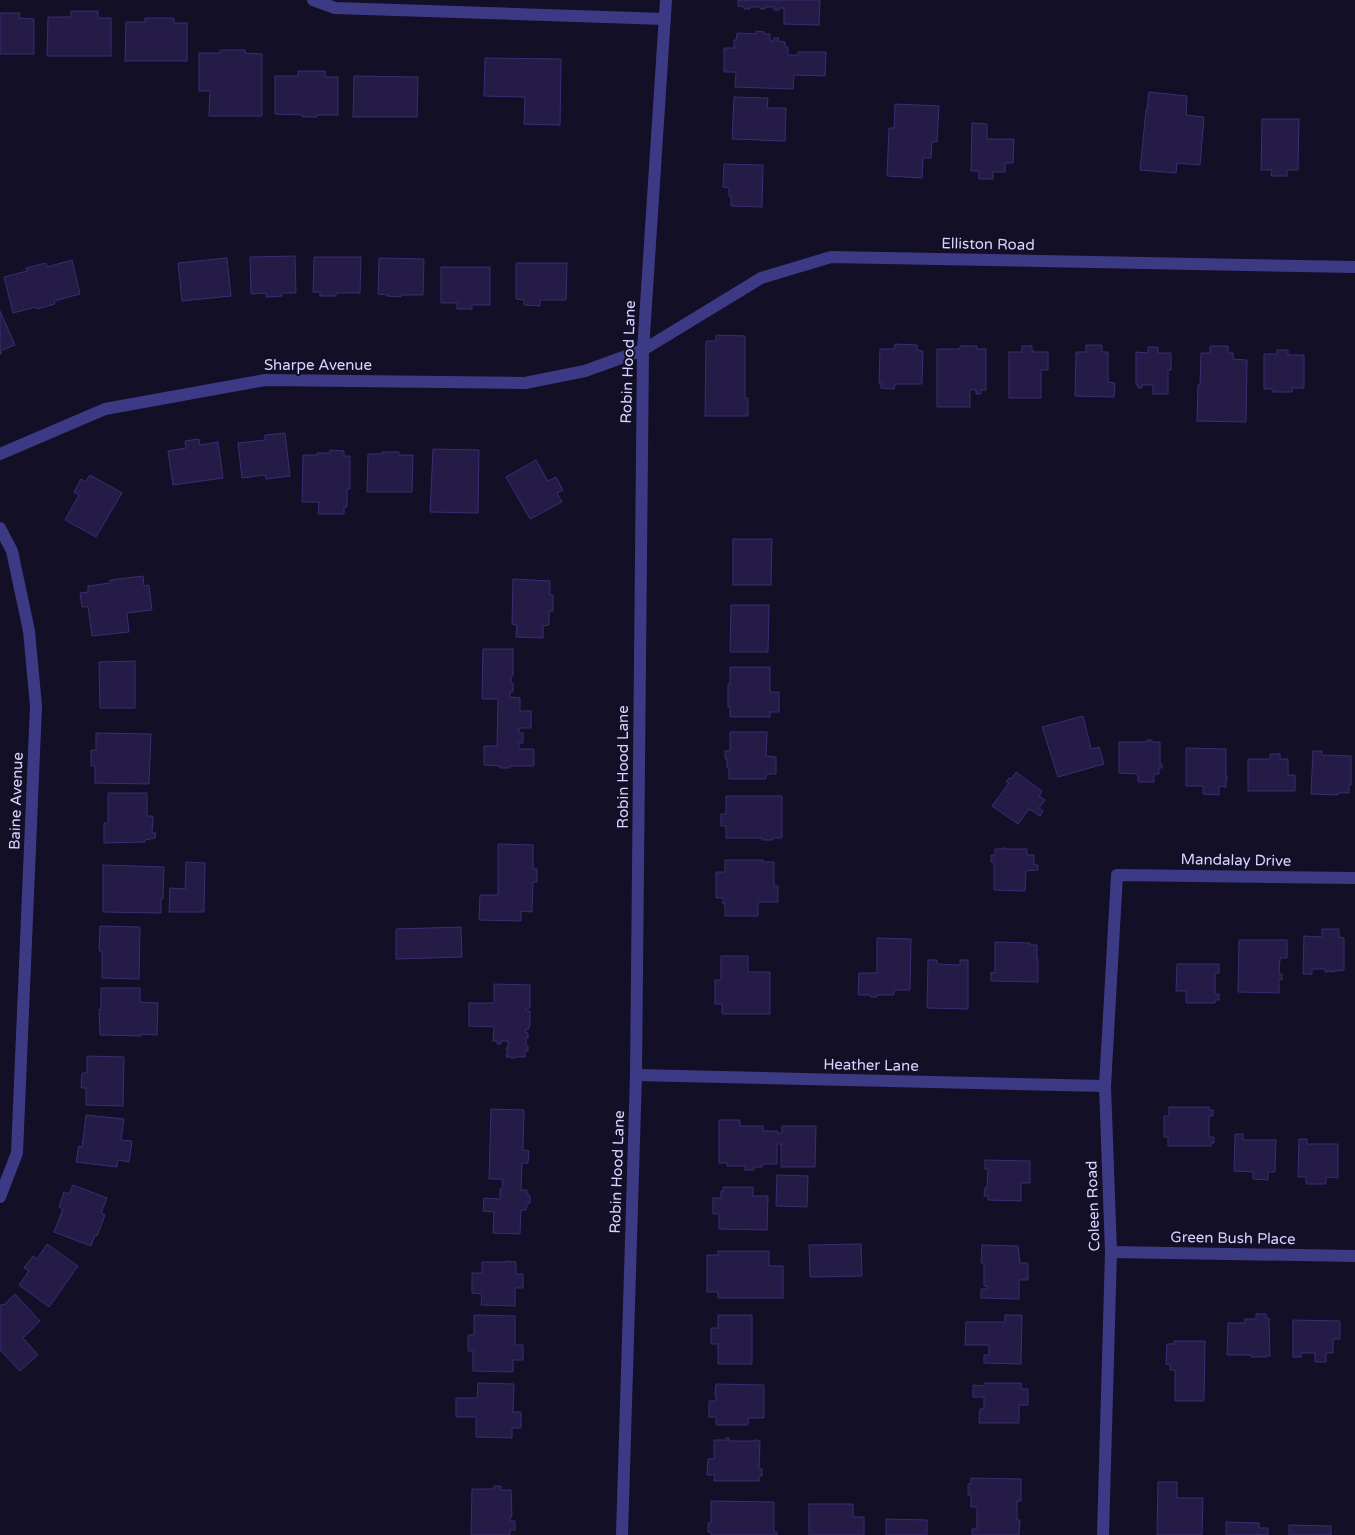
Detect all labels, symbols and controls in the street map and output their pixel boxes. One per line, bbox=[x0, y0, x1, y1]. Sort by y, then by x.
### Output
street label: Elliston Road bbox=[941, 234, 1035, 254]
street label: Robin Hood Lane bbox=[617, 300, 639, 424]
street label: Sharpe Avenue bbox=[264, 356, 372, 374]
street label: Robin Hood Lane bbox=[614, 705, 632, 829]
street label: Baine Avenue bbox=[5, 752, 27, 850]
street label: Mandalay Drive bbox=[1180, 850, 1292, 870]
street label: Heather Lane bbox=[823, 1055, 919, 1075]
street label: Robin Hood Lane bbox=[606, 1110, 628, 1234]
street label: Coleen Road bbox=[1082, 1160, 1104, 1252]
street label: Green Bush Place bbox=[1170, 1228, 1296, 1248]

